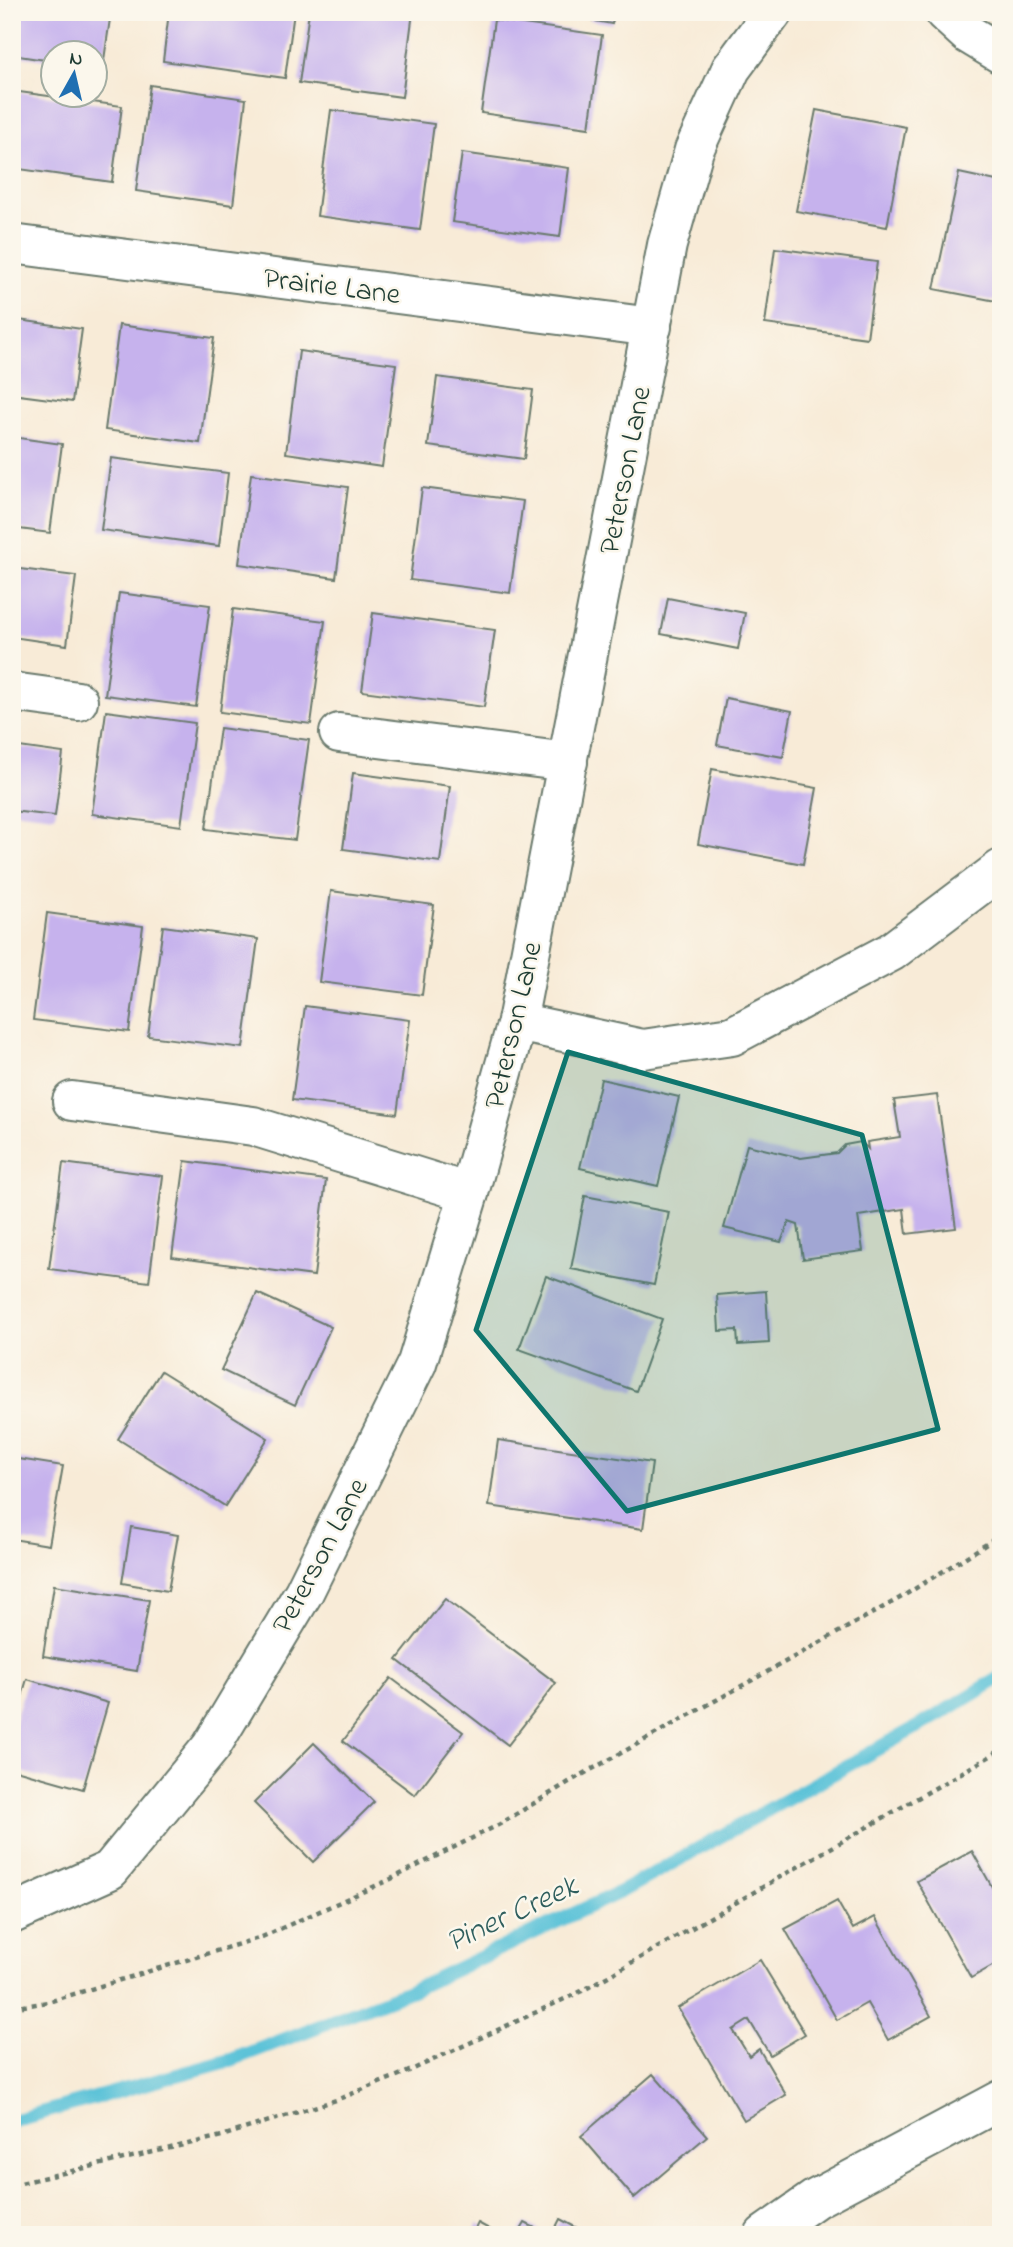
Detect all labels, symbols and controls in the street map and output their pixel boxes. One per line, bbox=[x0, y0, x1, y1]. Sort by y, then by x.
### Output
north arrow bbox=[38, 38, 108, 108]
text: N bbox=[68, 45, 84, 74]
street label: Prairie Lane bbox=[261, 258, 403, 318]
street label: Peterson Lane bbox=[589, 382, 665, 558]
street label: Peterson Lane bbox=[474, 937, 556, 1114]
street label: Peterson Lane bbox=[262, 1470, 381, 1642]
water label: Piner Creek bbox=[439, 1863, 588, 1966]

